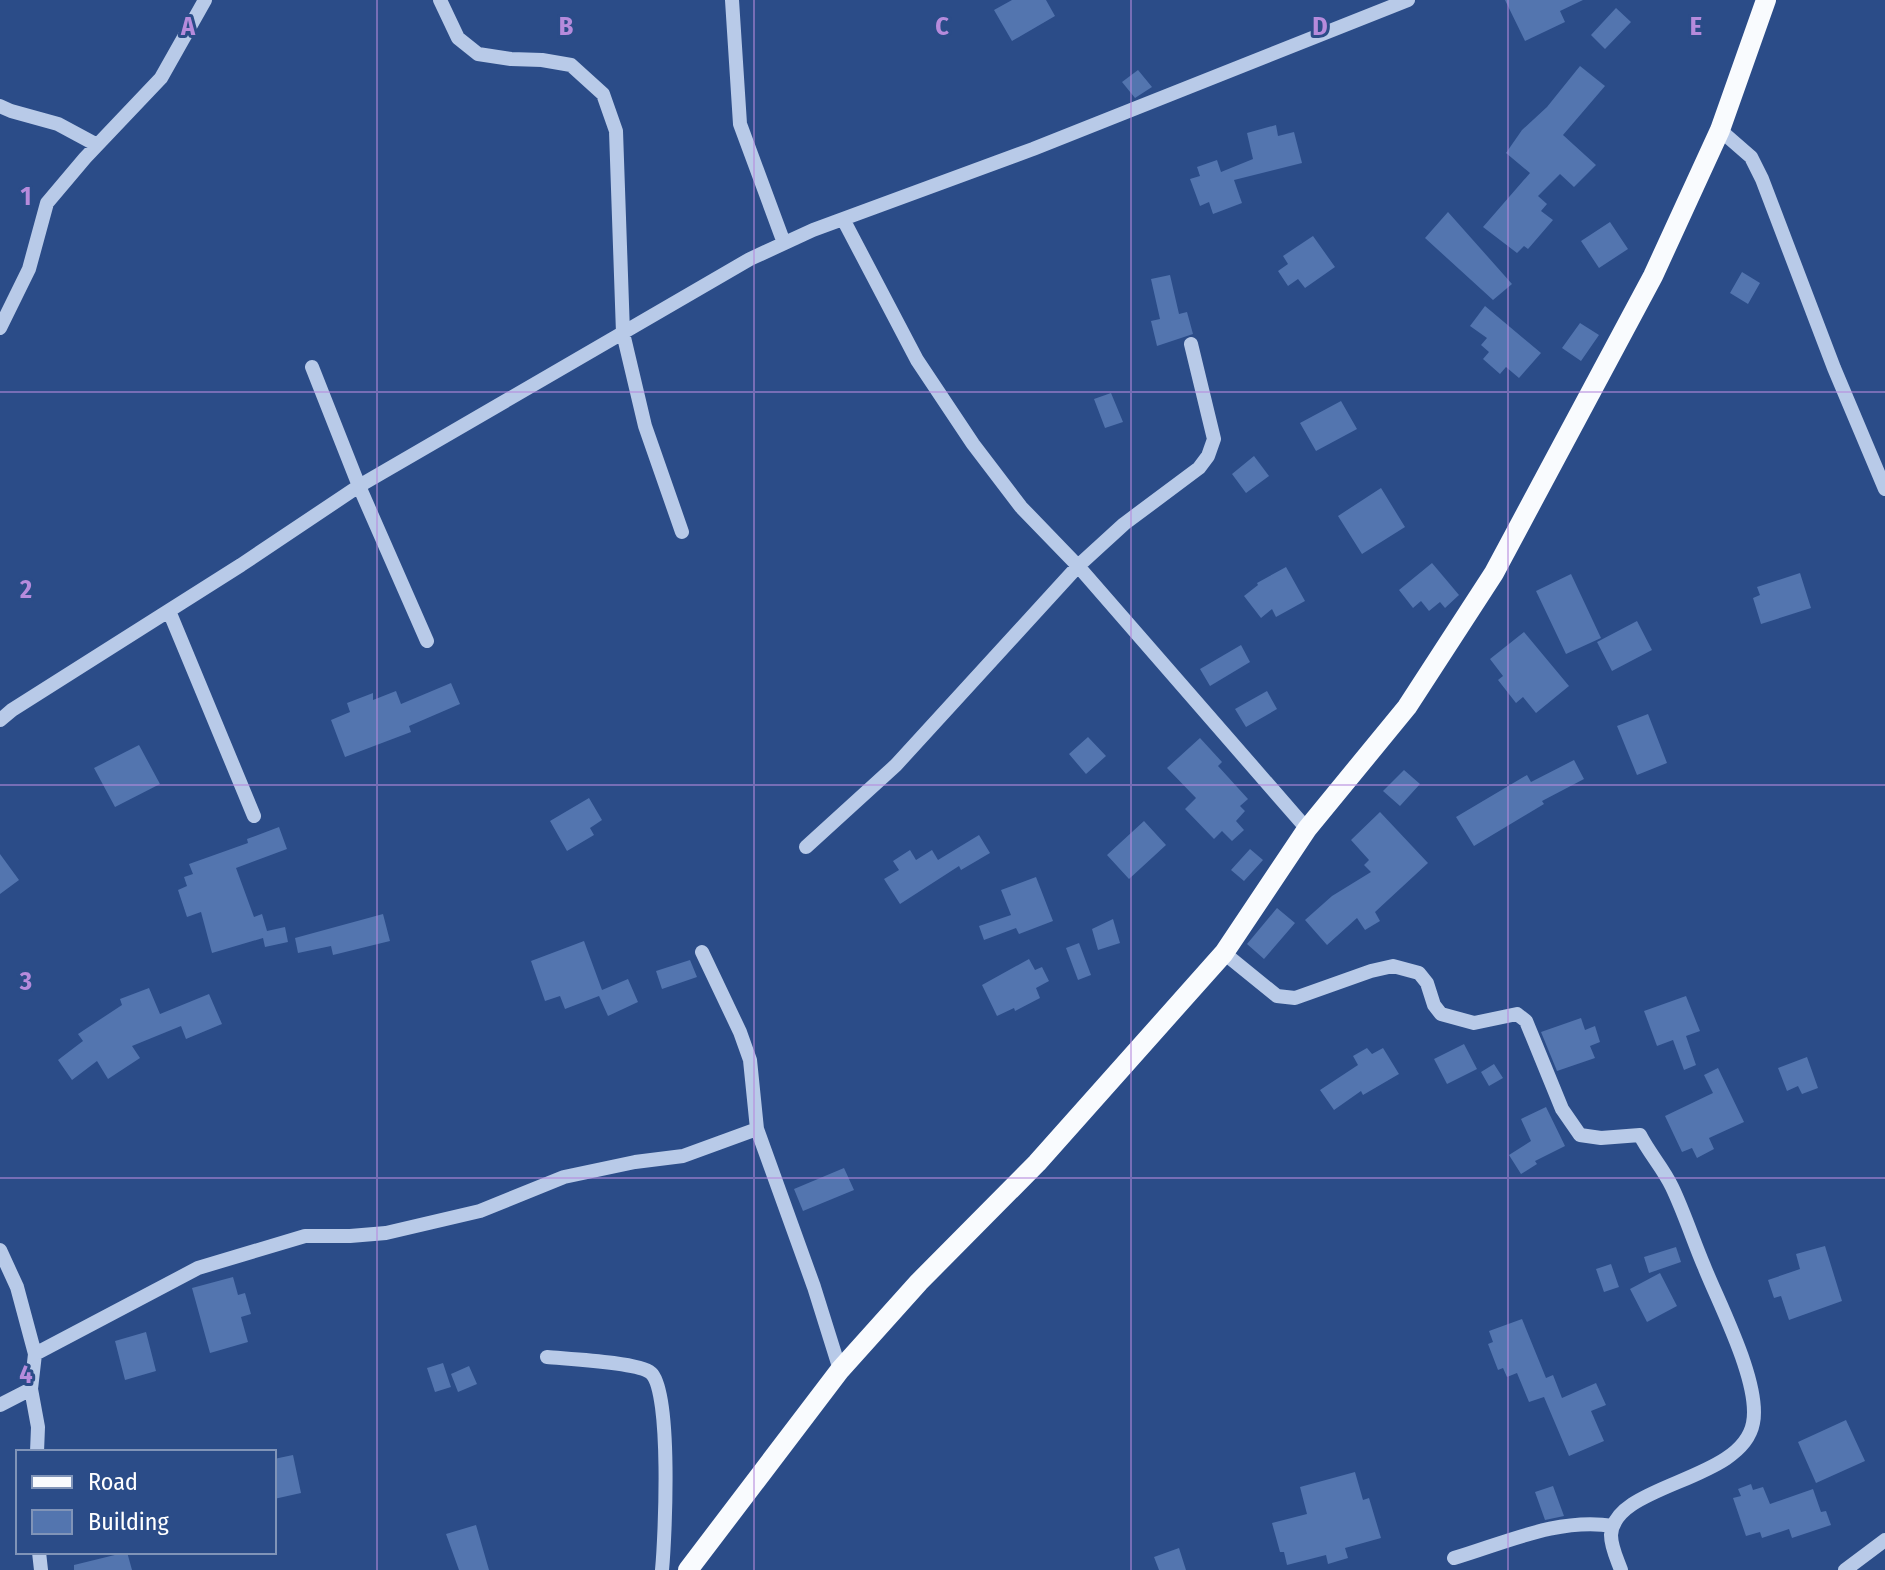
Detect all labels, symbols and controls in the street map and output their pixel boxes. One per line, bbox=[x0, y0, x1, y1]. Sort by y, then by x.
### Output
text: A bbox=[180, 11, 196, 42]
text: B bbox=[559, 11, 574, 42]
text: C bbox=[935, 11, 949, 42]
text: D bbox=[1312, 11, 1328, 42]
text: E bbox=[1690, 11, 1702, 42]
text: 1 bbox=[21, 181, 32, 212]
text: 2 bbox=[19, 574, 32, 605]
text: 3 bbox=[19, 966, 32, 997]
text: 4 bbox=[19, 1359, 33, 1390]
legend bbox=[16, 1450, 276, 1554]
text: Road bbox=[88, 1468, 138, 1496]
text: Building bbox=[88, 1508, 170, 1536]

